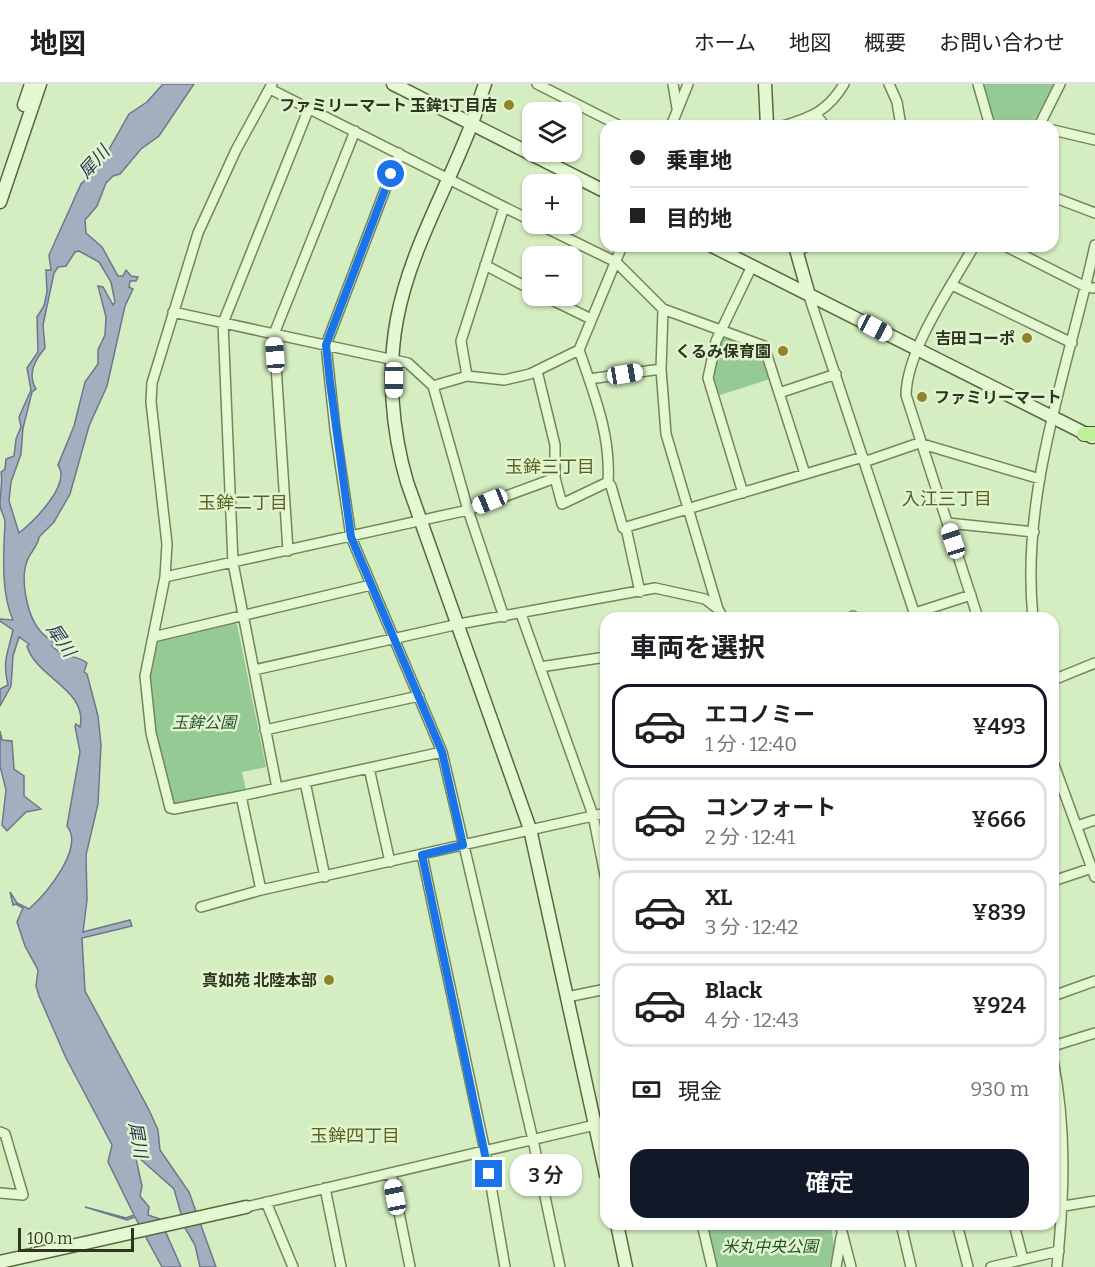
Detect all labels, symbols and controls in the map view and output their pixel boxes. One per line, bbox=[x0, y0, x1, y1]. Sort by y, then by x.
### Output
text: 地図 bbox=[30, 27, 86, 60]
text: ホーム bbox=[694, 30, 756, 56]
text: 地図 bbox=[789, 30, 831, 56]
text: 概要 bbox=[864, 30, 906, 56]
text: お問い合わせ bbox=[939, 30, 1065, 56]
place label: ファミリーマート 玉鉾1丁目店 bbox=[279, 96, 497, 115]
marker: ファミリーマート 玉鉾1丁目店 bbox=[502, 98, 516, 112]
map controls bbox=[522, 102, 582, 306]
button: layers bbox=[522, 102, 582, 162]
water label: 犀川 bbox=[74, 140, 116, 183]
text: 乗車地 bbox=[666, 147, 732, 174]
route start bbox=[377, 160, 404, 187]
button: + bbox=[522, 174, 582, 234]
text: 目的地 bbox=[666, 205, 732, 232]
button: − bbox=[522, 246, 582, 306]
car bbox=[855, 312, 895, 344]
place label: 吉田コーポ bbox=[935, 329, 1015, 348]
marker: 吉田コーポ bbox=[1020, 331, 1034, 345]
car bbox=[265, 336, 285, 374]
place label: くるみ保育園 bbox=[675, 342, 771, 361]
marker: くるみ保育園 bbox=[776, 344, 790, 358]
car bbox=[385, 362, 403, 398]
car bbox=[606, 362, 644, 386]
place label: ファミリーマート bbox=[934, 388, 1062, 407]
marker: ファミリーマート bbox=[915, 390, 929, 404]
district label: 玉鉾三丁目 bbox=[505, 456, 595, 478]
car bbox=[470, 486, 510, 516]
district label: 入江三丁目 bbox=[902, 488, 992, 510]
district label: 玉鉾二丁目 bbox=[198, 492, 288, 514]
car bbox=[939, 521, 967, 561]
water label: 犀川 bbox=[42, 619, 81, 663]
text: 車両を選択 bbox=[630, 632, 765, 664]
icon: car bbox=[633, 699, 687, 753]
text: エコノミー bbox=[705, 701, 815, 728]
park label: 玉鉾公園 bbox=[172, 713, 238, 732]
text: ¥493 bbox=[972, 713, 1026, 740]
text: 1 分 · 12:40 bbox=[705, 732, 797, 756]
icon: car bbox=[633, 792, 687, 846]
text: コンフォート bbox=[705, 794, 836, 821]
text: ¥666 bbox=[972, 806, 1026, 833]
text: 2 分 · 12:41 bbox=[705, 825, 795, 849]
text: XL bbox=[705, 884, 732, 911]
icon: car bbox=[633, 885, 687, 939]
text: ¥839 bbox=[972, 899, 1026, 926]
text: 3 分 · 12:42 bbox=[705, 915, 798, 939]
place label: 真如苑 北陸本部 bbox=[202, 971, 317, 990]
marker: 真如苑 北陸本部 bbox=[322, 973, 336, 987]
text: Black bbox=[705, 977, 762, 1004]
icon: car bbox=[633, 978, 687, 1032]
text: ¥924 bbox=[972, 992, 1026, 1019]
text: 4 分 · 12:43 bbox=[705, 1008, 799, 1032]
icon: cash bbox=[630, 1073, 663, 1106]
text: 930 m bbox=[970, 1077, 1029, 1101]
text: 現金 bbox=[678, 1078, 722, 1105]
water label: 犀川 bbox=[124, 1120, 152, 1162]
district label: 玉鉾四丁目 bbox=[310, 1125, 400, 1147]
button: 確定 bbox=[630, 1149, 1029, 1218]
callout: 3 分 bbox=[510, 1153, 582, 1195]
route end bbox=[475, 1160, 502, 1187]
text: 3 分 bbox=[528, 1163, 564, 1187]
car bbox=[383, 1178, 407, 1216]
scale bar bbox=[18, 1225, 134, 1252]
text: 100 m bbox=[27, 1229, 72, 1248]
park label: 米丸中央公園 bbox=[722, 1237, 820, 1256]

